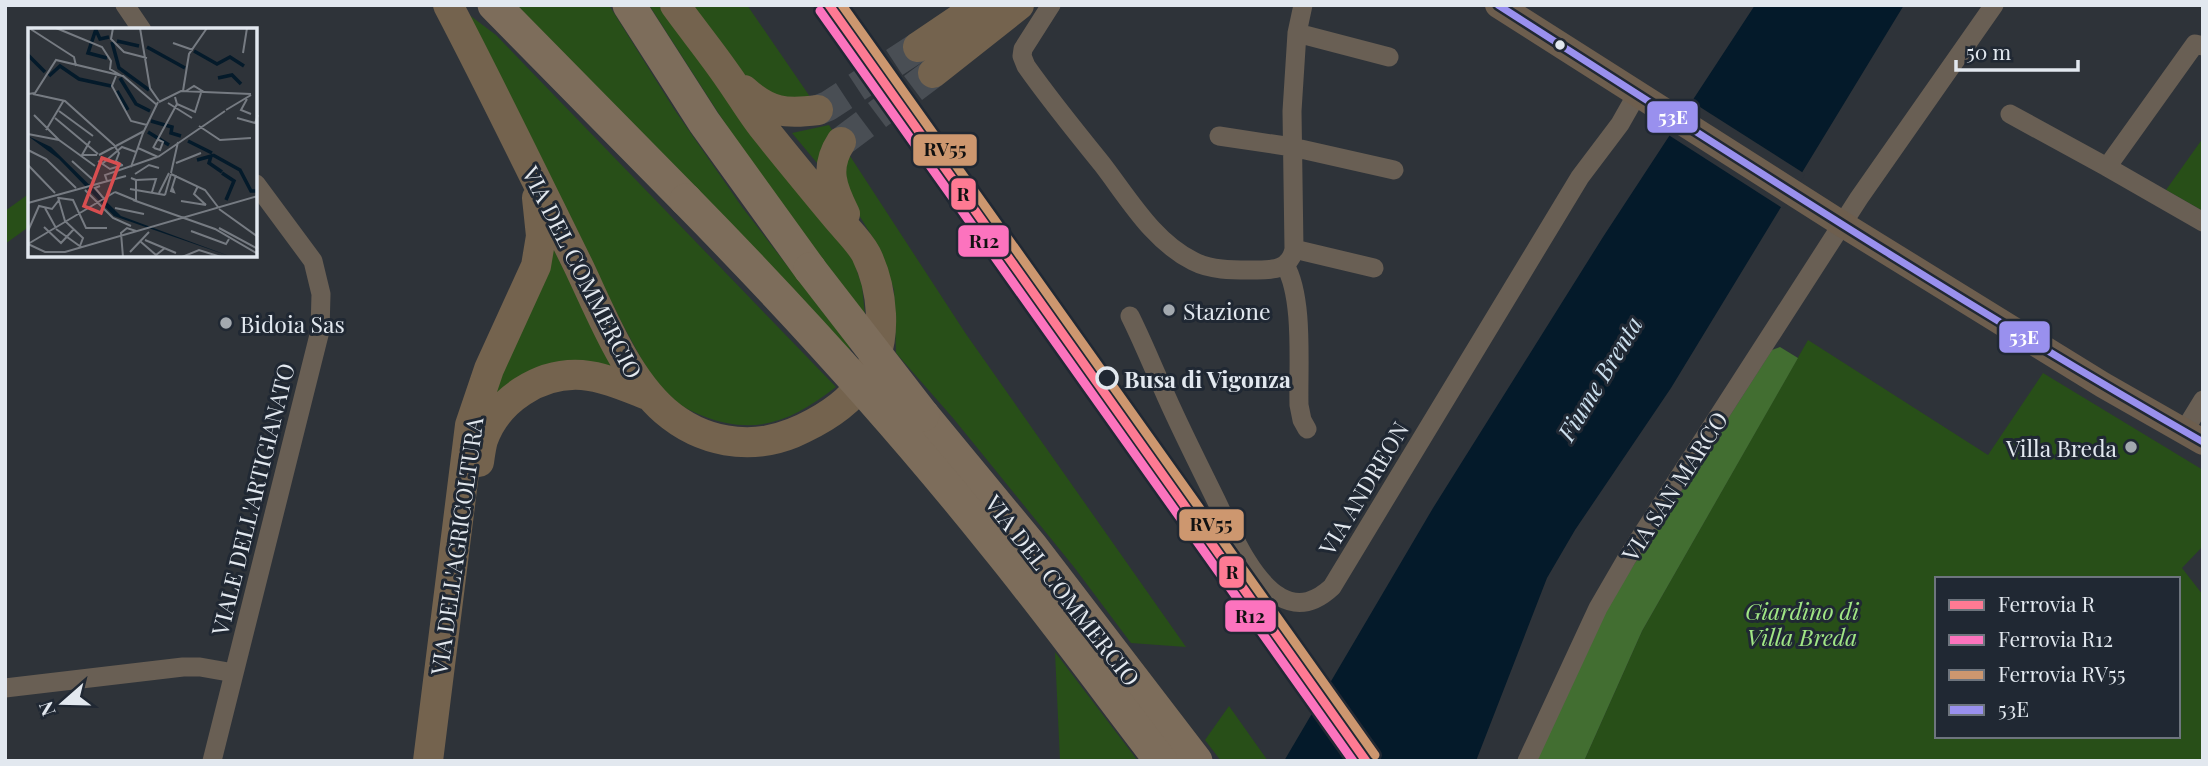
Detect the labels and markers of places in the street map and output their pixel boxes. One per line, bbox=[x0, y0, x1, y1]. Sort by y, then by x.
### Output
unlabelled marker bbox=[1553, 38, 1567, 52]
place label: Stazione bbox=[1183, 295, 1271, 326]
marker: Stazione bbox=[1161, 302, 1177, 318]
place label: Bidoia Sas bbox=[240, 308, 345, 339]
marker: Bidoia Sas bbox=[218, 315, 234, 331]
place label: Busa di Vigonza bbox=[1124, 363, 1291, 394]
marker: Busa di Vigonza bbox=[1096, 367, 1118, 389]
place label: Villa Breda bbox=[2005, 432, 2118, 463]
marker: Villa Breda bbox=[2123, 439, 2139, 455]

